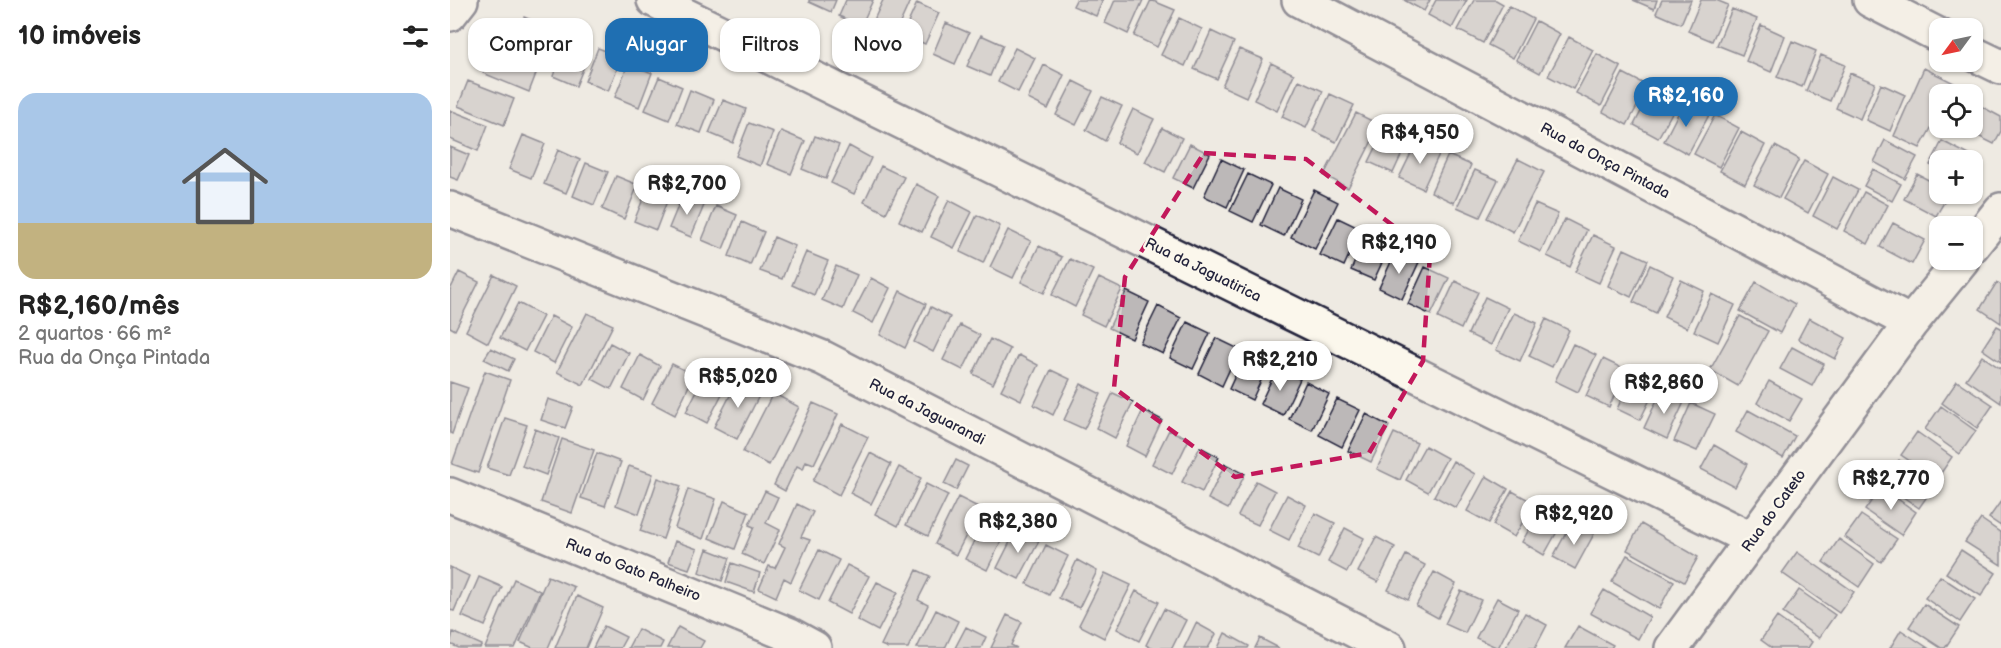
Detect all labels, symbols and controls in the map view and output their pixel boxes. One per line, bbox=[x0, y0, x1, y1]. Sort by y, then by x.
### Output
chip: Comprar bbox=[468, 18, 593, 72]
chip: Alugar bbox=[605, 18, 708, 72]
chip: Filtros bbox=[720, 18, 820, 72]
chip: Novo bbox=[832, 18, 923, 72]
north arrow bbox=[1929, 18, 1983, 72]
map controls bbox=[1929, 18, 1983, 270]
icon: filters bbox=[399, 20, 432, 53]
text: 10 imóveis bbox=[18, 21, 141, 52]
pin: R$2,160 bbox=[1631, 77, 1741, 128]
text: R$2,160 bbox=[1648, 84, 1724, 108]
button: locate bbox=[1929, 84, 1983, 138]
pin: R$4,950 bbox=[1365, 114, 1475, 165]
street label: Rua da Onça Pintada bbox=[1537, 119, 1673, 203]
text: R$4,950 bbox=[1381, 121, 1459, 145]
icon: home bbox=[171, 132, 279, 240]
button: + bbox=[1929, 150, 1983, 204]
pin: R$2,700 bbox=[632, 165, 742, 216]
text: R$2,700 bbox=[647, 172, 727, 196]
button: − bbox=[1929, 216, 1983, 270]
pin: R$2,190 bbox=[1344, 224, 1454, 275]
text: R$2,190 bbox=[1361, 231, 1437, 255]
street label: Rua da Jaguatirica bbox=[1142, 234, 1264, 306]
text: R$2,160/mês bbox=[18, 291, 180, 322]
text: 2 quartos · 66 m² bbox=[18, 322, 172, 346]
pin: R$2,210 bbox=[1225, 341, 1335, 392]
text: Rua da Onça Pintada bbox=[18, 346, 210, 370]
text: R$2,210 bbox=[1242, 348, 1318, 372]
pin: R$5,020 bbox=[683, 358, 793, 409]
pin: R$2,860 bbox=[1609, 364, 1719, 415]
text: R$5,020 bbox=[698, 365, 778, 389]
text: R$2,860 bbox=[1624, 371, 1704, 395]
street label: Rua da Jaguarandi bbox=[866, 375, 988, 449]
pin: R$2,770 bbox=[1836, 460, 1946, 511]
street label: Rua do Cateto bbox=[1738, 466, 1810, 556]
text: R$2,770 bbox=[1852, 467, 1930, 491]
pin: R$2,920 bbox=[1519, 495, 1629, 546]
text: R$2,920 bbox=[1534, 502, 1614, 526]
pin: R$2,380 bbox=[963, 503, 1073, 554]
text: R$2,380 bbox=[978, 510, 1058, 534]
street label: Rua do Gato Palheiro bbox=[563, 534, 703, 606]

